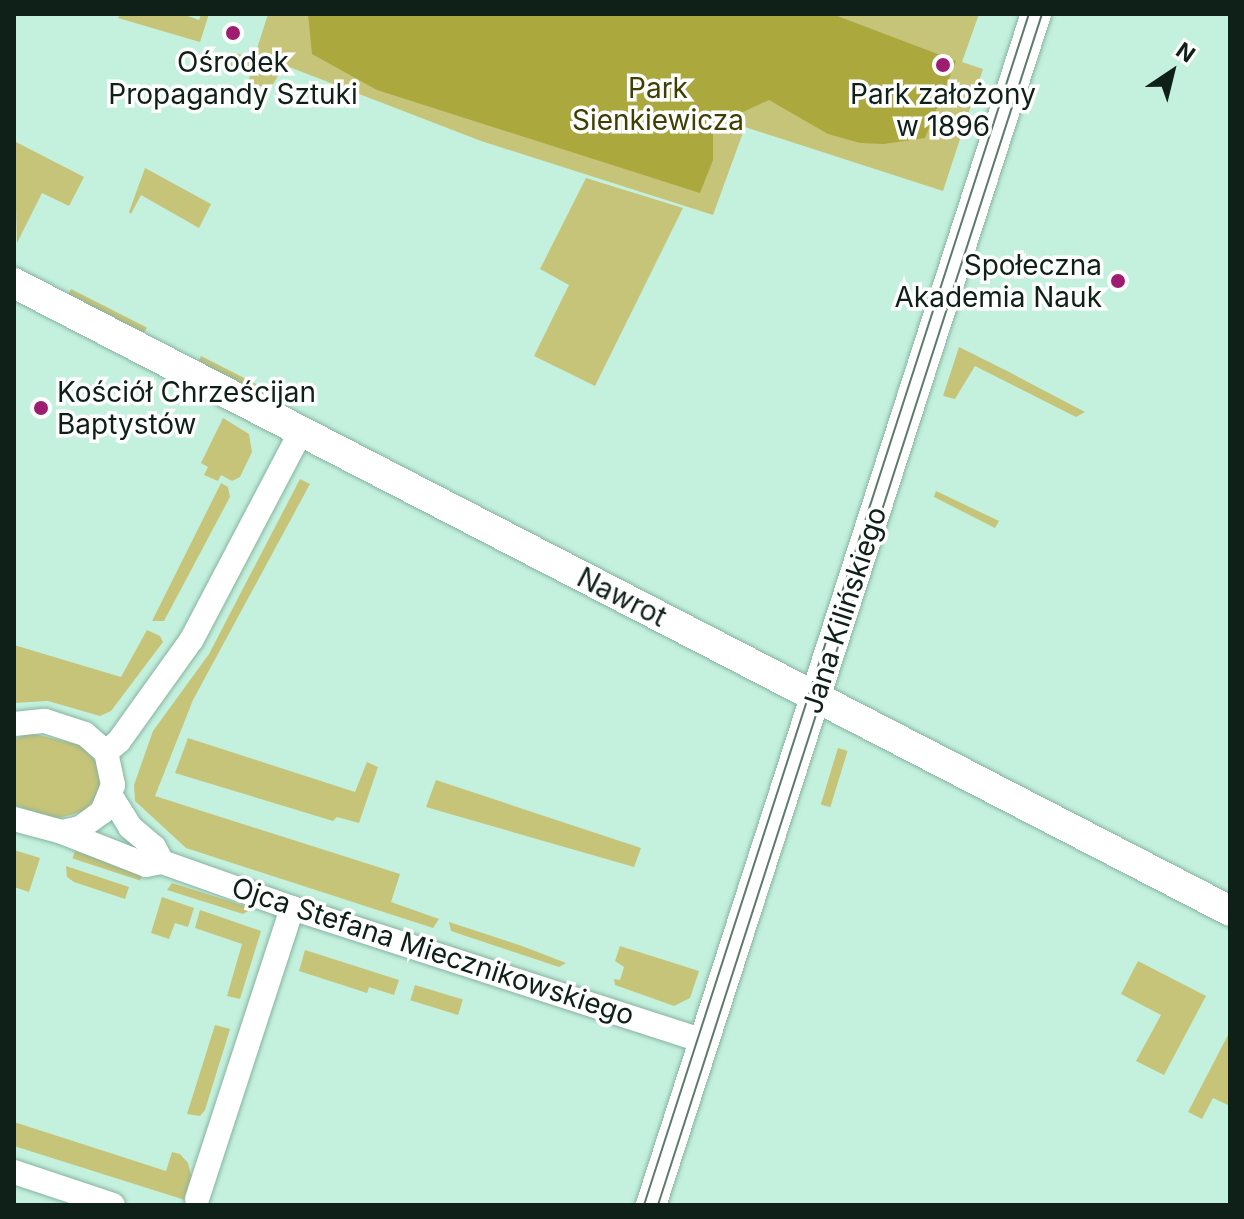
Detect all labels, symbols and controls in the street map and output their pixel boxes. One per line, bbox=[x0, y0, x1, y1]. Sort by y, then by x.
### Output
marker: Ośrodek Propagandy Sztuki bbox=[224, 24, 242, 42]
north arrow bbox=[1132, 32, 1212, 112]
text: N bbox=[1171, 37, 1200, 68]
place label: Ośrodek Propagandy Sztuki bbox=[108, 45, 358, 111]
marker: Park założony w 1896 bbox=[934, 56, 952, 74]
park label: Park Sienkiewicza bbox=[572, 71, 744, 137]
place label: Park założony w 1896 bbox=[850, 77, 1036, 143]
place label: Społeczna Akademia Nauk bbox=[894, 248, 1102, 314]
marker: Społeczna Akademia Nauk bbox=[1109, 272, 1127, 290]
place label: Kościół Chrześcijan Baptystów bbox=[57, 375, 316, 441]
marker: Kościół Chrześcijan Baptystów bbox=[32, 399, 50, 417]
street label: Jana Kilińskiego bbox=[795, 502, 893, 718]
street label: Nawrot bbox=[572, 560, 672, 634]
street label: Ojca Stefana Miecznikowskiego bbox=[228, 870, 638, 1032]

